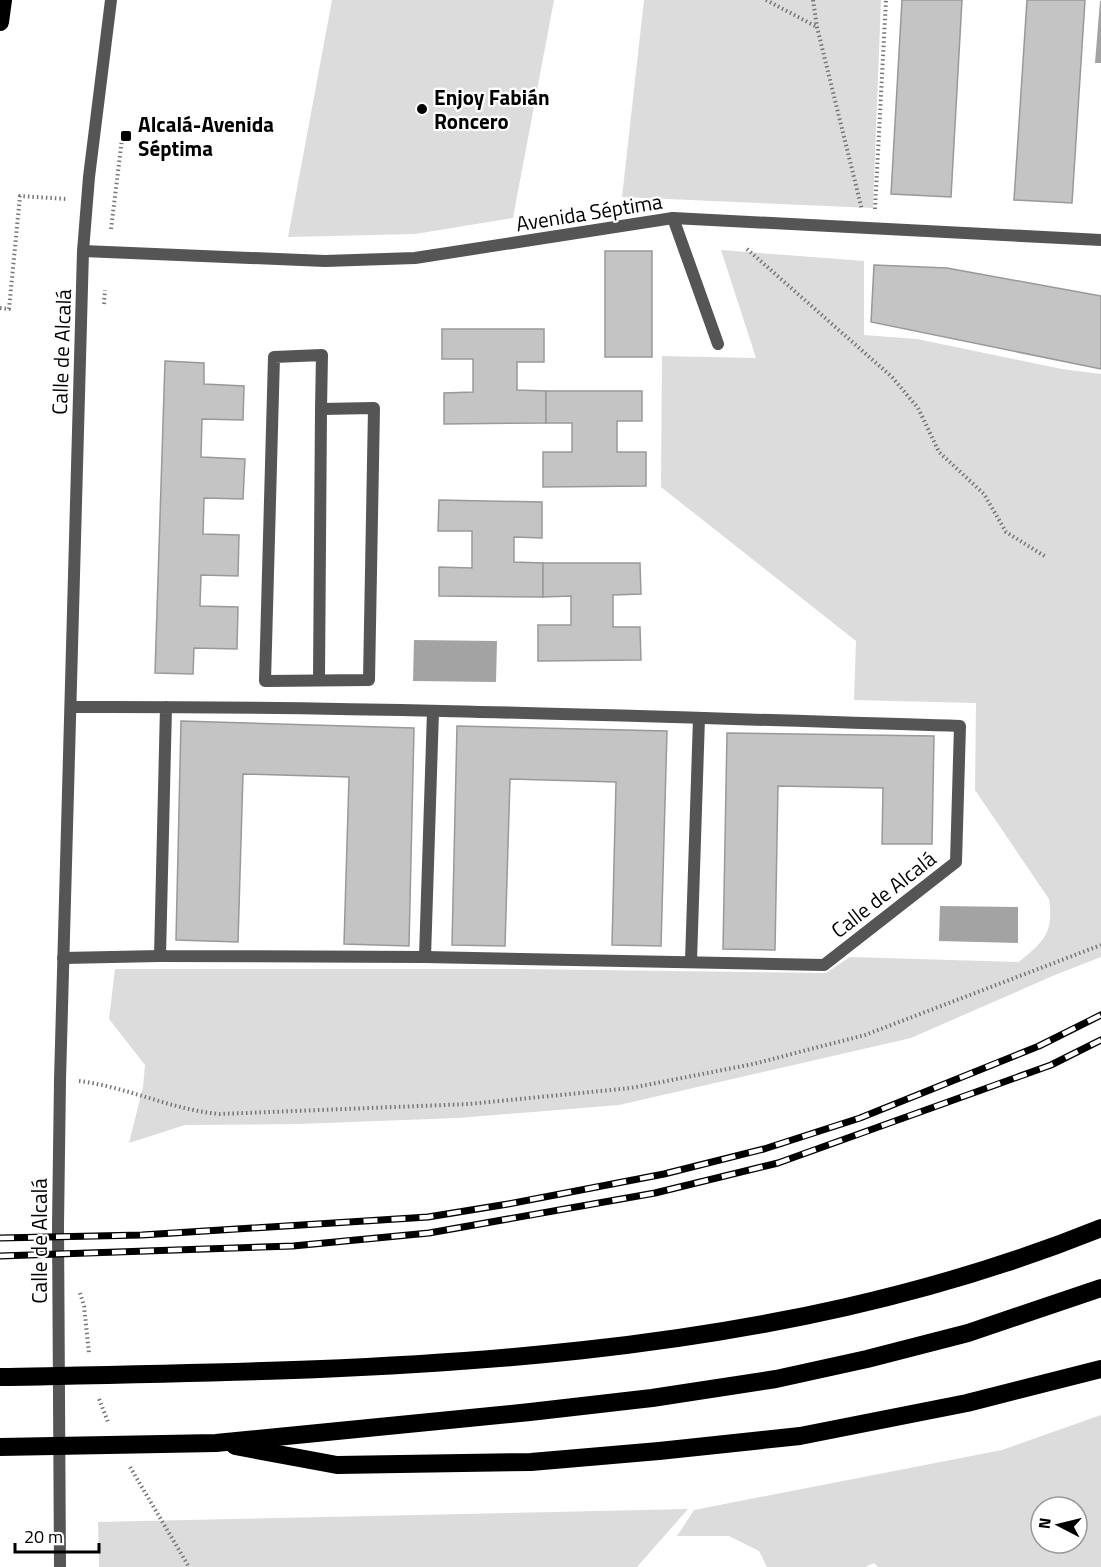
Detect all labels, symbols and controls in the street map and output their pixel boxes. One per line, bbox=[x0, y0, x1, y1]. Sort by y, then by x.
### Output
place label: Enjoy Fabián Roncero bbox=[434, 81, 550, 137]
marker: Enjoy Fabián Roncero bbox=[415, 102, 429, 116]
place label: Alcalá-Avenida Séptima bbox=[138, 108, 274, 164]
marker: Alcalá-Avenida Séptima bbox=[119, 129, 133, 143]
street label: Avenida Séptima bbox=[513, 185, 665, 239]
street label: Calle de Alcalá bbox=[43, 288, 79, 415]
street label: Calle de Alcalá bbox=[824, 842, 943, 945]
street label: Calle de Alcalá bbox=[23, 1178, 55, 1304]
north arrow bbox=[1029, 1495, 1089, 1555]
scale bar bbox=[15, 1516, 99, 1554]
text: N bbox=[1032, 1516, 1057, 1530]
text: 20 m bbox=[24, 1523, 63, 1550]

